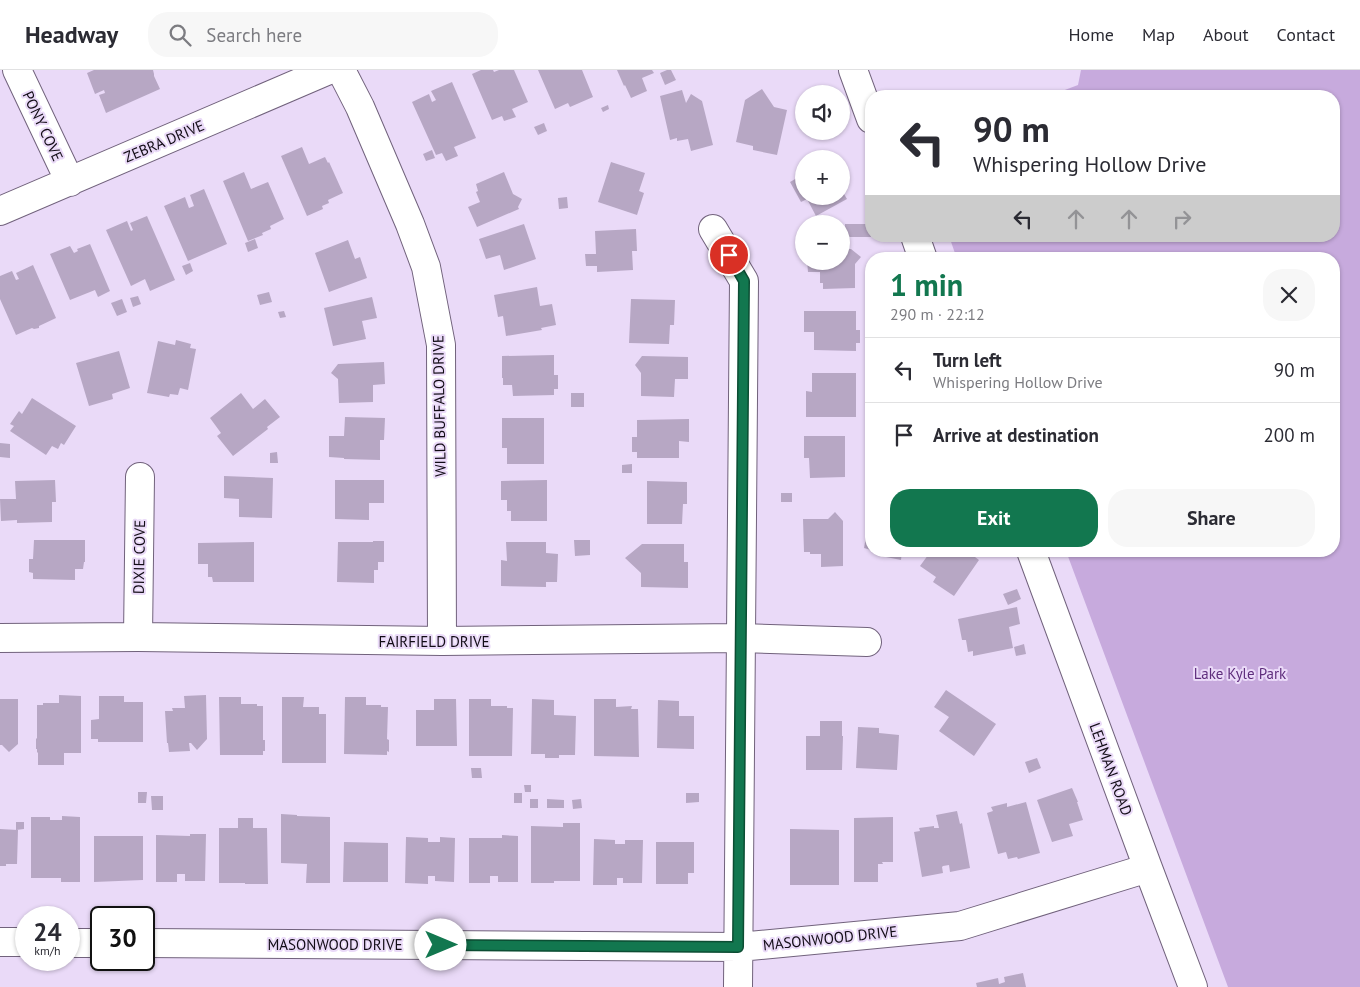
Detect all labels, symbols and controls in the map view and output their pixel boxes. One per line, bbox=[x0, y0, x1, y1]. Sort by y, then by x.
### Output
search box bbox=[148, 12, 498, 57]
text: Headway bbox=[25, 19, 118, 50]
icon: search bbox=[166, 21, 194, 49]
text: Search here bbox=[206, 23, 302, 47]
text: Home bbox=[1068, 23, 1114, 46]
text: Map bbox=[1142, 23, 1175, 46]
text: About bbox=[1203, 23, 1249, 46]
text: Contact bbox=[1277, 23, 1335, 46]
map controls bbox=[795, 85, 850, 270]
button: sound bbox=[795, 85, 850, 140]
street label: PONY COVE bbox=[19, 88, 67, 164]
text: 90 m bbox=[973, 106, 1050, 152]
icon: left bbox=[890, 110, 955, 175]
street label: ZEBRA DRIVE bbox=[121, 116, 207, 166]
button: + bbox=[795, 150, 850, 205]
text: Whispering Hollow Drive bbox=[973, 150, 1206, 178]
icon: left bbox=[1009, 205, 1037, 233]
icon: ahead bbox=[1062, 205, 1090, 233]
icon: ahead bbox=[1115, 205, 1143, 233]
icon: right bbox=[1168, 205, 1196, 233]
button: − bbox=[795, 215, 850, 270]
pin bbox=[708, 234, 750, 276]
icon: arrive bbox=[715, 241, 743, 269]
text: 1 min bbox=[890, 265, 963, 304]
button: close bbox=[1263, 269, 1315, 321]
text: 290 m · 22:12 bbox=[890, 304, 985, 324]
street label: WILD BUFFALO DRIVE bbox=[428, 335, 450, 477]
text: Turn left bbox=[933, 348, 1002, 372]
icon: left bbox=[890, 356, 918, 384]
text: 90 m bbox=[1274, 358, 1315, 382]
text: Whispering Hollow Drive bbox=[933, 372, 1103, 392]
icon: arrive bbox=[890, 421, 918, 449]
text: Arrive at destination bbox=[933, 423, 1099, 447]
text: 200 m bbox=[1263, 423, 1315, 447]
button: Exit bbox=[890, 489, 1098, 547]
button: Share bbox=[1108, 489, 1315, 547]
street label: DIXIE COVE bbox=[129, 520, 149, 594]
street label: FAIRFIELD DRIVE bbox=[378, 632, 490, 651]
park label: Lake Kyle Park bbox=[1194, 664, 1287, 683]
street label: LEHMAN ROAD bbox=[1085, 720, 1137, 818]
speed limit sign: 30 bbox=[90, 906, 155, 971]
text: 24 bbox=[33, 916, 62, 948]
position arrow bbox=[414, 918, 466, 970]
street label: MASONWOOD DRIVE bbox=[762, 921, 898, 955]
street label: MASONWOOD DRIVE bbox=[267, 935, 403, 954]
text: km/h bbox=[34, 943, 61, 958]

